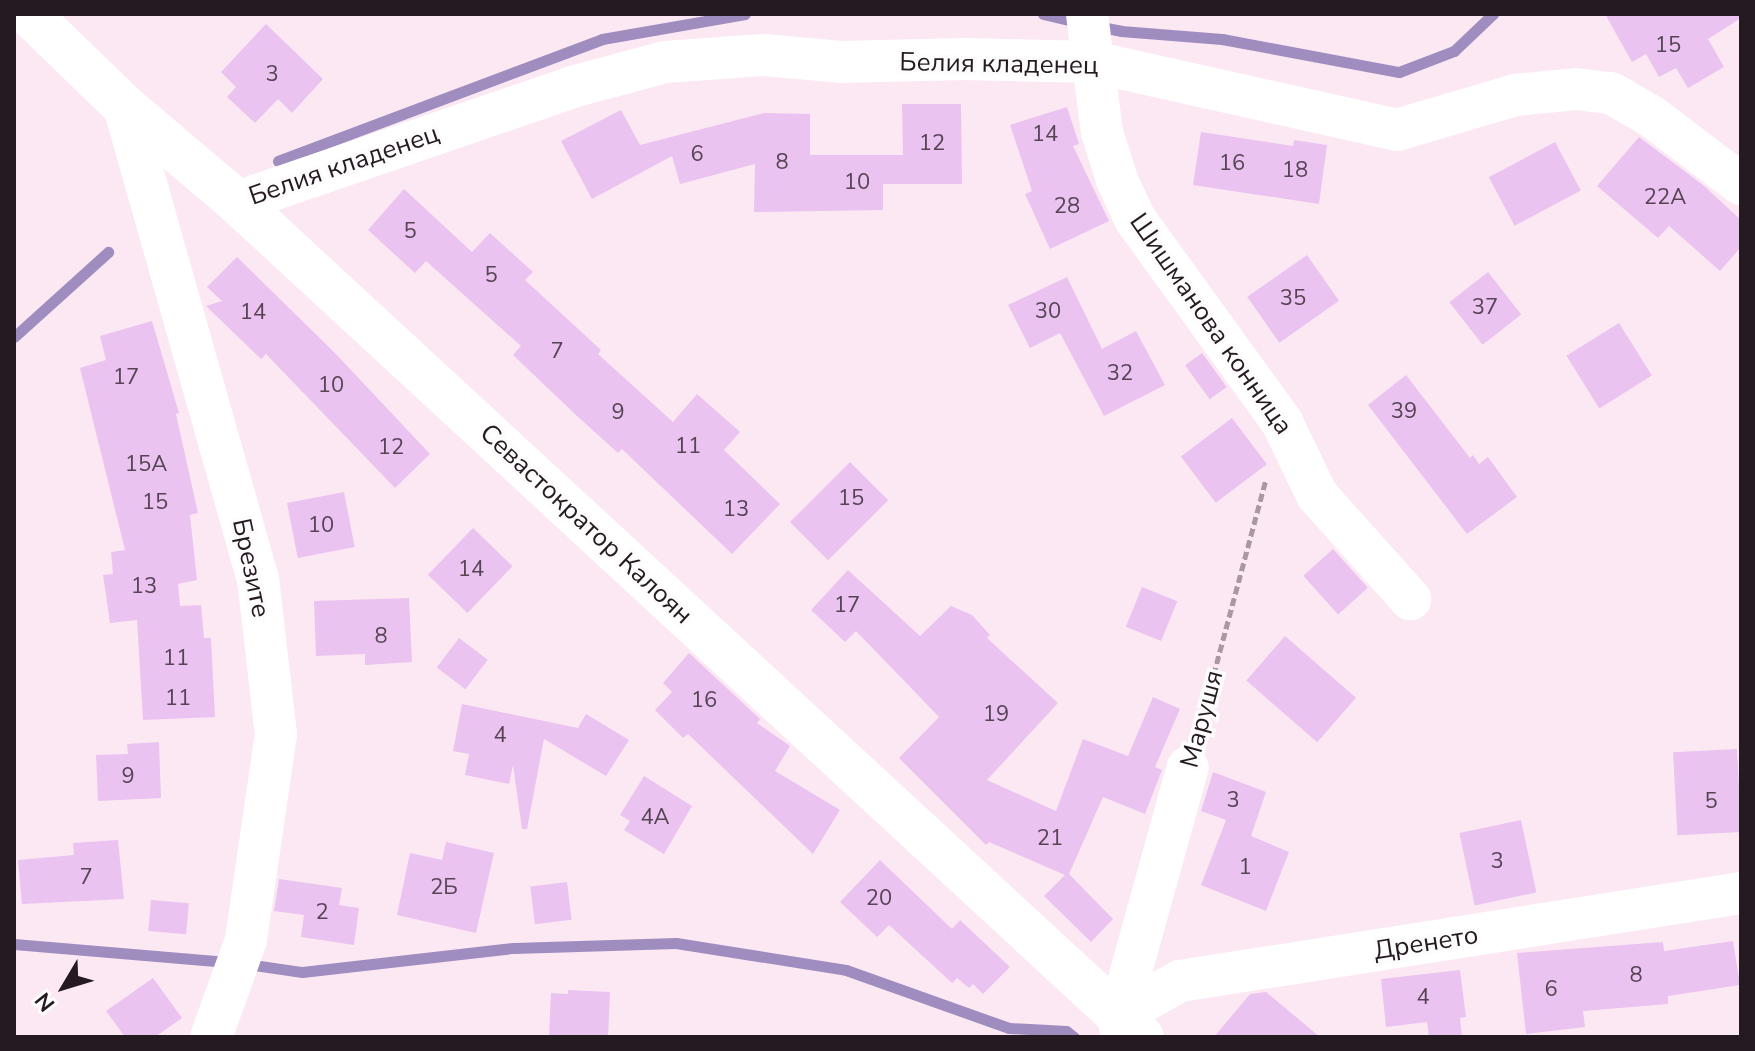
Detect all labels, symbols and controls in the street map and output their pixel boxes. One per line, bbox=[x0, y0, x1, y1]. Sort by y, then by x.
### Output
house number: 15 bbox=[1655, 33, 1681, 59]
street label: Белия кладенец bbox=[899, 47, 1099, 81]
house number: 3 bbox=[265, 62, 279, 88]
street label: Белия кладенец bbox=[245, 118, 443, 212]
house number: 14 bbox=[1032, 122, 1058, 148]
house number: 12 bbox=[919, 131, 945, 157]
house number: 6 bbox=[690, 142, 704, 168]
house number: 8 bbox=[775, 150, 789, 176]
house number: 16 bbox=[1219, 151, 1245, 177]
house number: 18 bbox=[1282, 158, 1308, 184]
house number: 10 bbox=[844, 170, 870, 196]
house number: 22A bbox=[1644, 185, 1686, 211]
house number: 28 bbox=[1054, 194, 1080, 220]
street label: Шишманова конница bbox=[1123, 207, 1299, 441]
house number: 5 bbox=[403, 219, 417, 245]
house number: 5 bbox=[484, 263, 498, 289]
house number: 35 bbox=[1280, 286, 1306, 312]
house number: 37 bbox=[1472, 295, 1498, 321]
house number: 30 bbox=[1035, 299, 1061, 325]
house number: 14 bbox=[240, 300, 266, 326]
house number: 7 bbox=[550, 339, 564, 365]
house number: 32 bbox=[1107, 361, 1133, 387]
house number: 17 bbox=[113, 365, 139, 391]
house number: 10 bbox=[318, 373, 344, 399]
house number: 39 bbox=[1391, 399, 1417, 425]
house number: 9 bbox=[611, 400, 625, 426]
street label: Севастократор Калоян bbox=[473, 417, 699, 631]
house number: 11 bbox=[675, 434, 701, 460]
house number: 12 bbox=[378, 435, 404, 461]
house number: 15А bbox=[125, 452, 167, 478]
house number: 15 bbox=[838, 486, 864, 512]
house number: 15 bbox=[142, 490, 168, 516]
house number: 13 bbox=[723, 497, 749, 523]
house number: 10 bbox=[308, 513, 334, 539]
street label: Брезите bbox=[225, 516, 277, 620]
house number: 14 bbox=[458, 557, 484, 583]
house number: 13 bbox=[131, 574, 157, 600]
house number: 17 bbox=[834, 593, 860, 619]
house number: 8 bbox=[374, 624, 388, 650]
house number: 11 bbox=[163, 646, 189, 672]
street label: Марушя bbox=[1174, 667, 1230, 771]
house number: 11 bbox=[165, 686, 191, 712]
house number: 16 bbox=[691, 688, 717, 714]
house number: 19 bbox=[983, 702, 1009, 728]
house number: 4 bbox=[493, 723, 507, 749]
house number: 9 bbox=[121, 764, 135, 790]
house number: 3 bbox=[1226, 788, 1240, 814]
house number: 5 bbox=[1704, 789, 1718, 815]
house number: 4А bbox=[640, 805, 670, 831]
house number: 21 bbox=[1037, 826, 1063, 852]
house number: 3 bbox=[1490, 849, 1504, 875]
house number: 1 bbox=[1238, 855, 1252, 881]
house number: 7 bbox=[79, 865, 93, 891]
house number: 2Б bbox=[430, 875, 458, 901]
house number: 20 bbox=[866, 886, 892, 912]
house number: 2 bbox=[315, 900, 329, 926]
street label: Дренето bbox=[1372, 919, 1480, 967]
north arrow bbox=[24, 947, 104, 1027]
house number: 8 bbox=[1629, 963, 1643, 989]
house number: 6 bbox=[1544, 977, 1558, 1003]
house number: 4 bbox=[1416, 985, 1430, 1011]
text: N bbox=[28, 986, 62, 1017]

